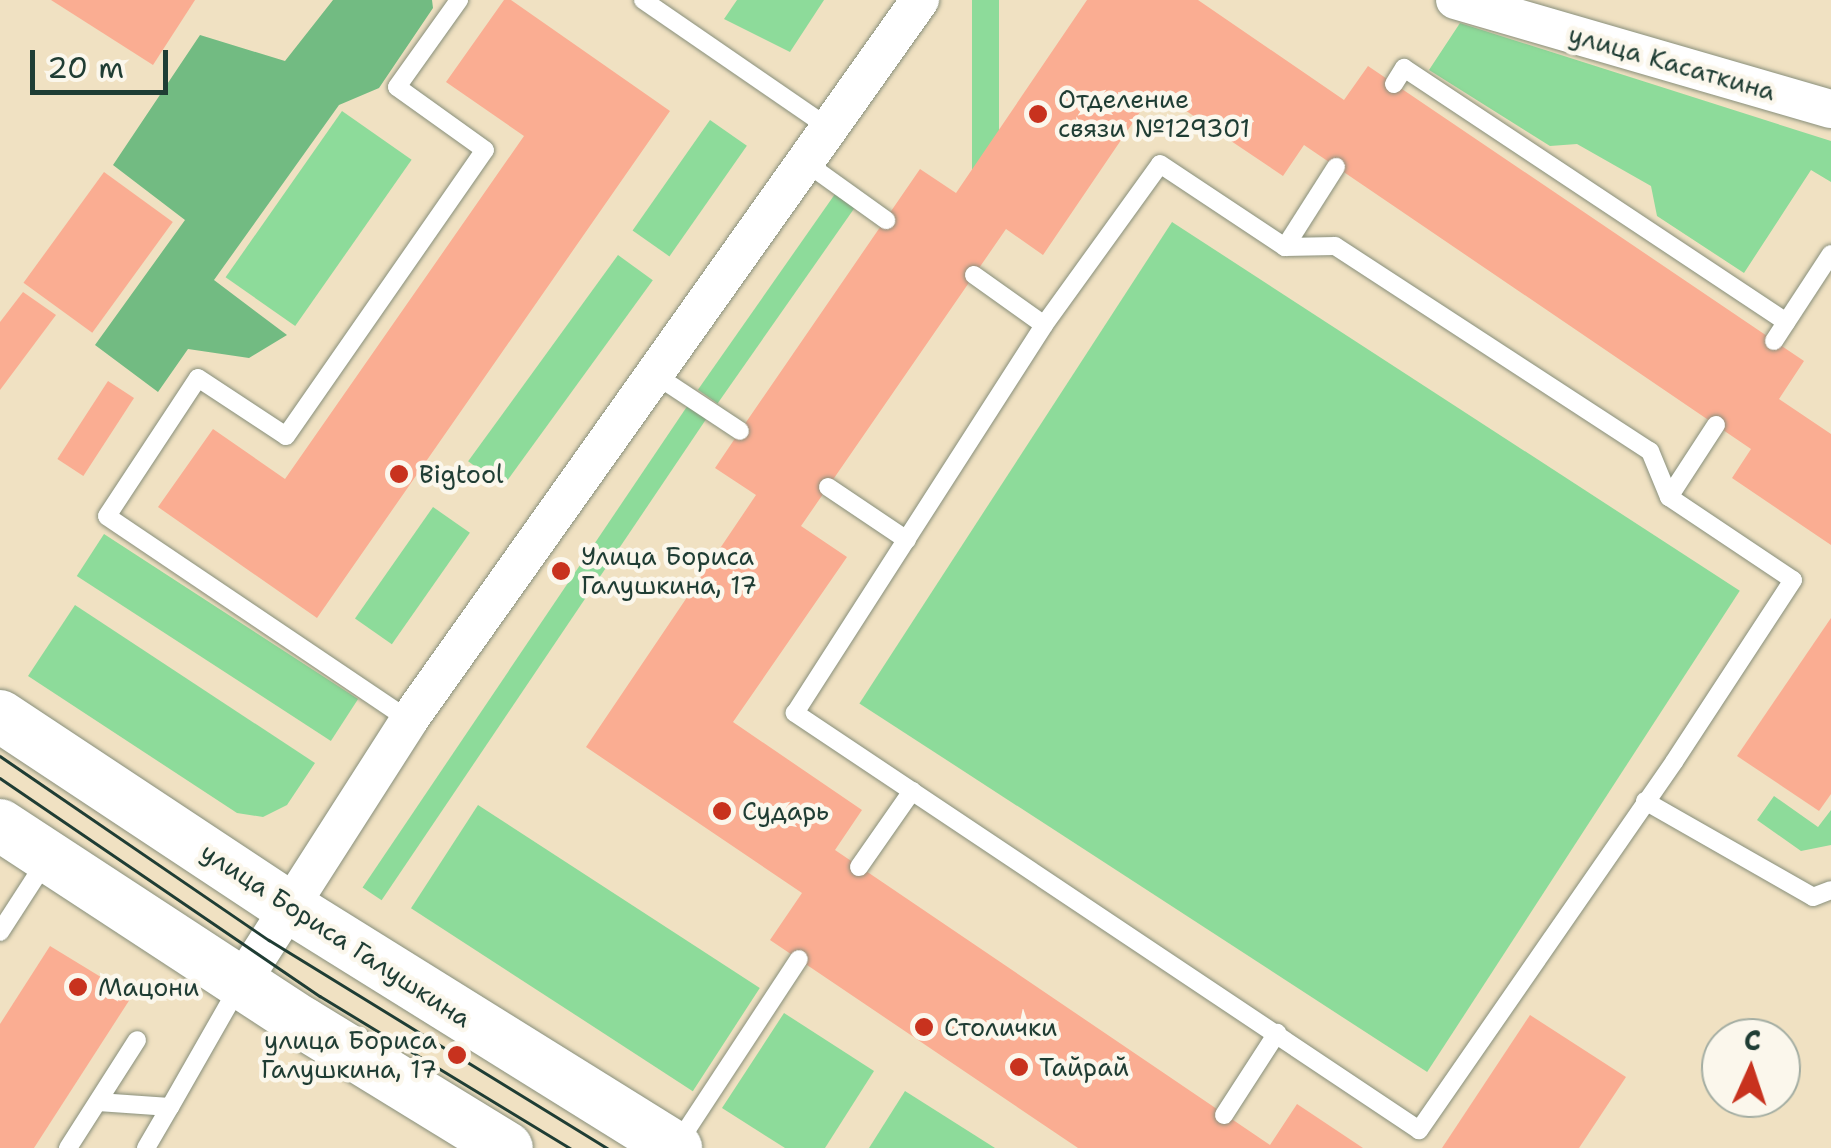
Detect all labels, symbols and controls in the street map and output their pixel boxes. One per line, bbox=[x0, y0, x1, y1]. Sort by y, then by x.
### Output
street label: улица Касаткина bbox=[1565, 19, 1779, 107]
scale bar bbox=[35, 30, 172, 92]
text: 20 m bbox=[47, 47, 124, 88]
place label: Отделение связи №129301 bbox=[1058, 85, 1250, 144]
marker: Отделение связи №129301 bbox=[1027, 103, 1049, 125]
place label: Bigtool bbox=[419, 459, 504, 489]
marker: Bigtool bbox=[388, 463, 410, 485]
place label: Улица Бориса Галушкина, 17 bbox=[581, 542, 757, 601]
marker: Улица Бориса Галушкина, 17 bbox=[550, 560, 572, 582]
place label: Сударь bbox=[742, 796, 829, 826]
marker: Сударь bbox=[711, 800, 733, 822]
street label: улица Бориса Галушкина bbox=[195, 836, 477, 1034]
place label: Мацони bbox=[98, 972, 199, 1002]
marker: Мацони bbox=[67, 976, 89, 998]
place label: Столички bbox=[944, 1012, 1057, 1042]
marker: Столички bbox=[913, 1016, 935, 1038]
north arrow bbox=[1701, 1018, 1801, 1118]
text: С bbox=[1743, 1021, 1762, 1059]
place label: улица Бориса Галушкина, 17 bbox=[261, 1026, 437, 1085]
marker: улица Бориса Галушкина, 17 bbox=[446, 1044, 468, 1066]
place label: Тайрай bbox=[1039, 1052, 1129, 1082]
marker: Тайрай bbox=[1008, 1056, 1030, 1078]

